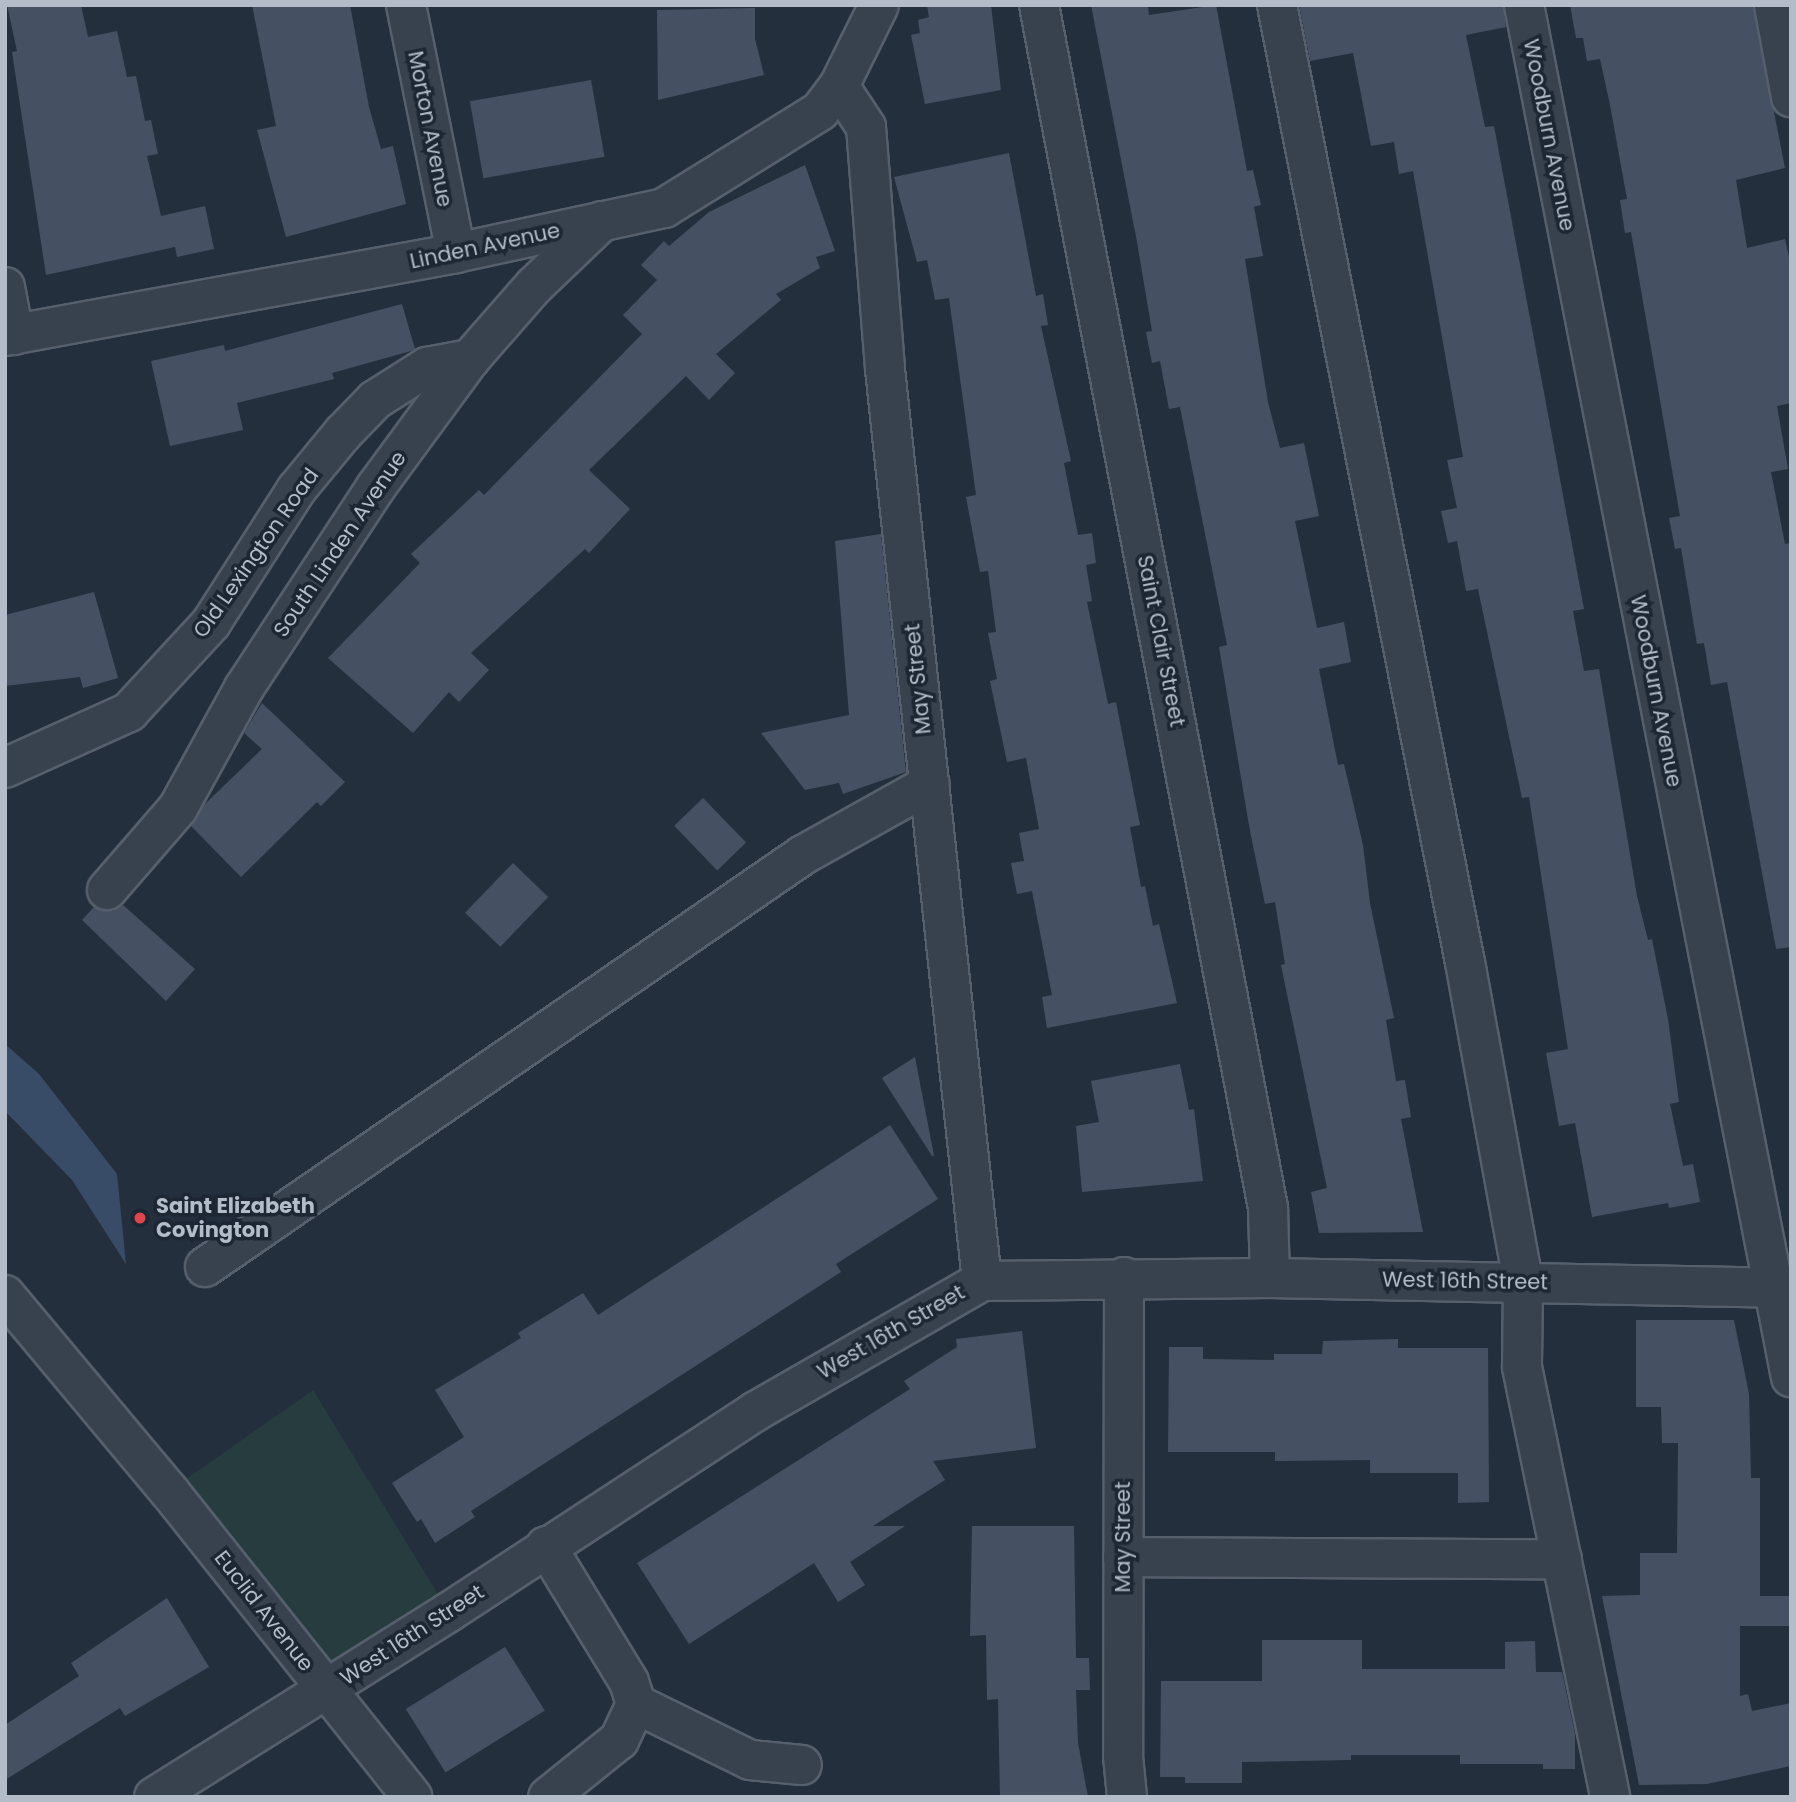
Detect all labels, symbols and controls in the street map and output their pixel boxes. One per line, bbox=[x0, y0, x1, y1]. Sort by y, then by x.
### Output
street label: Woodburn Avenue bbox=[1518, 37, 1580, 233]
street label: Morton Avenue bbox=[403, 49, 457, 209]
street label: Linden Avenue bbox=[408, 218, 562, 274]
street label: South Linden Avenue bbox=[268, 446, 412, 642]
street label: Old Lexington Road bbox=[188, 463, 324, 643]
street label: Saint Clair Street bbox=[1132, 553, 1190, 729]
street label: Woodburn Avenue bbox=[1625, 593, 1687, 789]
street label: May Street bbox=[900, 622, 936, 736]
place label: Saint Elizabeth Covington bbox=[156, 1193, 315, 1243]
marker: Saint Elizabeth Covington bbox=[130, 1208, 150, 1228]
street label: West 16th Street bbox=[1382, 1267, 1548, 1295]
street label: West 16th Street bbox=[813, 1280, 969, 1384]
street label: May Street bbox=[1110, 1481, 1136, 1593]
street label: Euclid Avenue bbox=[209, 1546, 319, 1676]
street label: West 16th Street bbox=[336, 1579, 488, 1691]

